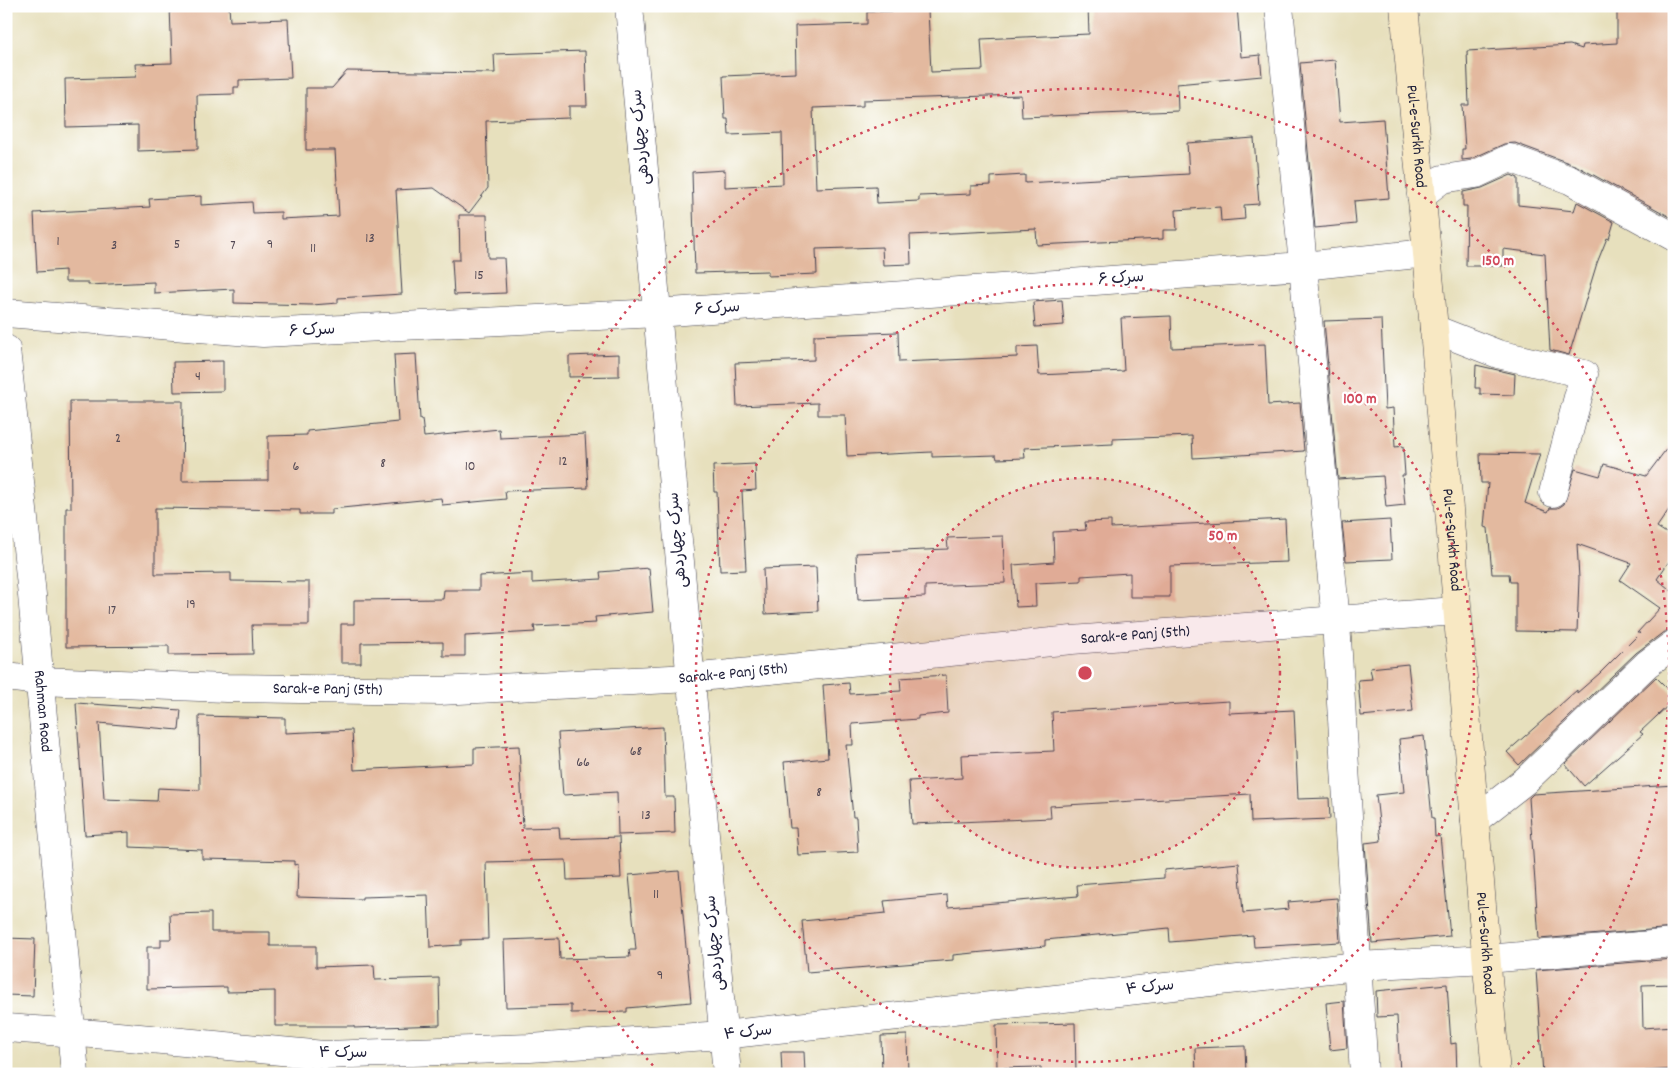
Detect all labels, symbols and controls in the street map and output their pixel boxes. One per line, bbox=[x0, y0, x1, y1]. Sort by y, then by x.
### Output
street label: Pul-e-Surkh Road bbox=[1400, 84, 1432, 189]
street label: سرک چهاردهی bbox=[625, 88, 657, 186]
house number: 13 bbox=[365, 229, 375, 249]
house number: 1 bbox=[56, 232, 60, 252]
house number: 5 bbox=[174, 235, 180, 255]
house number: 9 bbox=[267, 235, 273, 255]
house number: 3 bbox=[111, 236, 117, 256]
house number: 7 bbox=[230, 236, 236, 256]
house number: 11 bbox=[310, 239, 316, 259]
text: 150 m bbox=[1482, 251, 1514, 273]
house number: 15 bbox=[474, 266, 484, 286]
street label: سرک ۶ bbox=[1097, 266, 1145, 292]
street label: سرک ۶ bbox=[693, 296, 741, 322]
street label: سرک ۶ bbox=[288, 318, 336, 344]
house number: 4 bbox=[195, 367, 201, 387]
text: 100 m bbox=[1343, 389, 1377, 411]
house number: 2 bbox=[115, 429, 121, 449]
house number: 12 bbox=[558, 452, 568, 472]
house number: 8 bbox=[380, 454, 386, 474]
house number: 6 bbox=[293, 457, 300, 477]
house number: 10 bbox=[465, 457, 475, 477]
street label: Pul-e-Surkh Road bbox=[1436, 487, 1467, 592]
street label: سرک چهاردهی bbox=[662, 491, 694, 589]
text: 50 m bbox=[1209, 526, 1237, 548]
house number: 19 bbox=[186, 595, 196, 615]
house number: 17 bbox=[108, 601, 116, 621]
street label: Sarak-e Panj (5th) bbox=[1080, 620, 1191, 651]
street label: Sarak-e Panj (5th) bbox=[678, 657, 789, 690]
centre of rings bbox=[1076, 664, 1094, 682]
street label: Rahman Road bbox=[27, 669, 58, 753]
street label: Sarak-e Panj (5th) bbox=[273, 677, 383, 702]
house number: 68 bbox=[630, 742, 643, 762]
house number: 66 bbox=[576, 753, 590, 773]
house number: 8 bbox=[816, 783, 822, 803]
house number: 13 bbox=[641, 806, 651, 826]
house number: 11 bbox=[653, 885, 659, 905]
street label: Pul-e-Surkh Road bbox=[1469, 891, 1501, 996]
street label: سرک چهاردهی bbox=[699, 894, 731, 992]
house number: 9 bbox=[657, 966, 663, 986]
street label: سرک ۴ bbox=[1125, 974, 1175, 1002]
street label: سرک ۴ bbox=[723, 1019, 773, 1047]
street label: سرک ۴ bbox=[319, 1042, 367, 1065]

